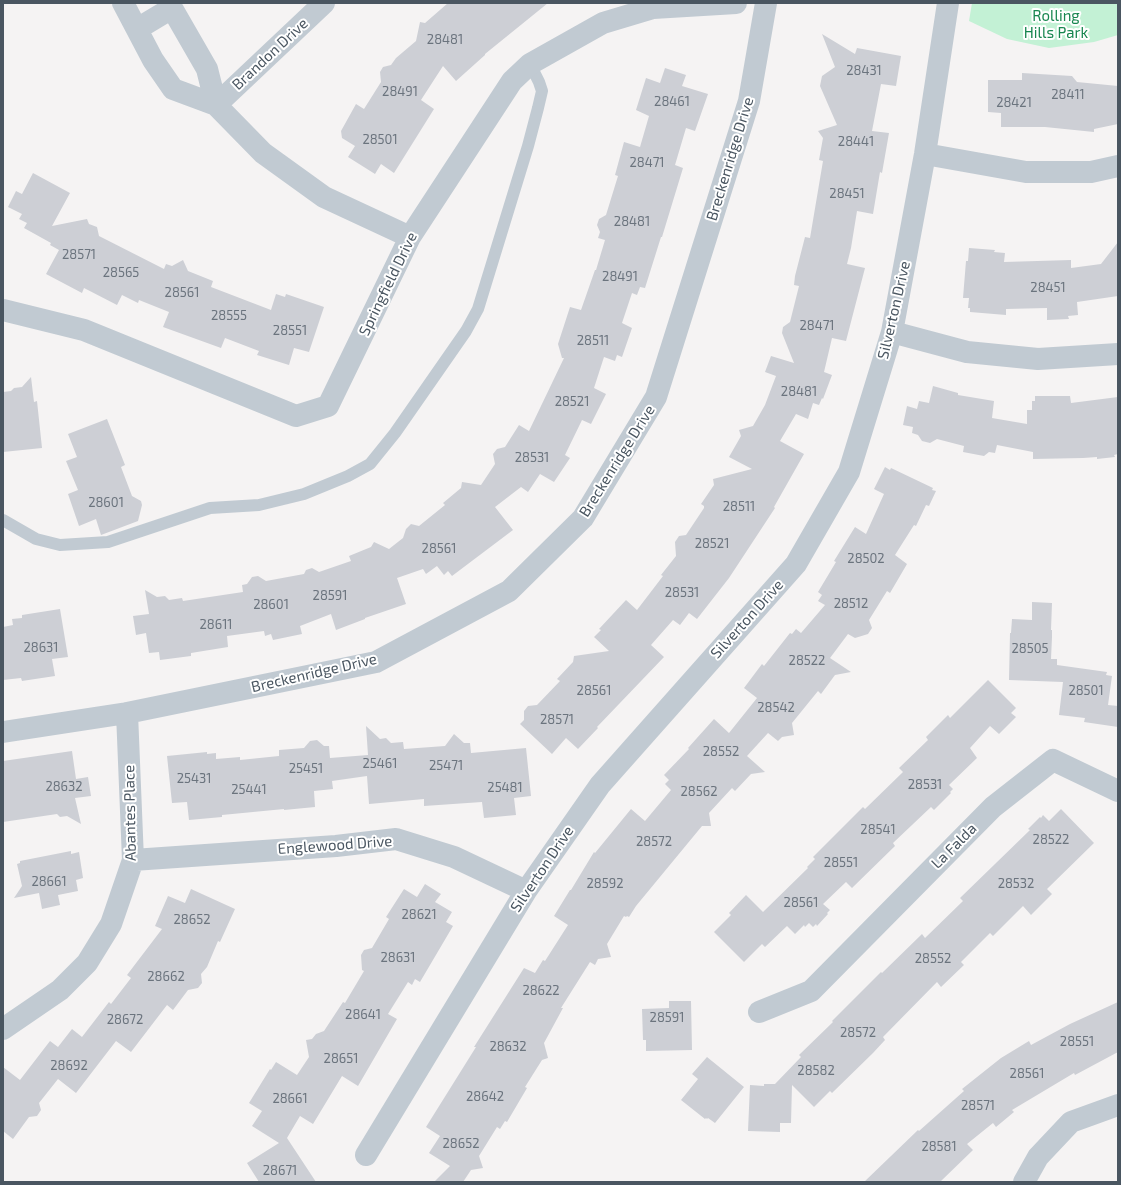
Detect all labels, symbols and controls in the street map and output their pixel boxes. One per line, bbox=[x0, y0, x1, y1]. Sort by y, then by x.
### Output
park label: Rolling Hills Park bbox=[1024, 7, 1088, 42]
street label: Brandon Drive bbox=[228, 14, 312, 94]
house number: 28481 bbox=[427, 32, 463, 48]
house number: 28431 bbox=[846, 63, 882, 79]
house number: 28491 bbox=[382, 84, 418, 100]
house number: 28411 bbox=[1051, 87, 1085, 103]
house number: 28461 bbox=[654, 94, 690, 110]
street label: Breckenridge Drive bbox=[703, 95, 757, 223]
house number: 28421 bbox=[996, 95, 1032, 111]
house number: 28501 bbox=[362, 132, 398, 148]
house number: 28441 bbox=[838, 134, 874, 150]
house number: 28471 bbox=[629, 155, 665, 171]
house number: 28451 bbox=[829, 186, 865, 202]
house number: 28481 bbox=[614, 214, 650, 230]
street label: Springfield Drive bbox=[355, 229, 421, 339]
house number: 28571 bbox=[62, 247, 96, 263]
street label: Silverton Drive bbox=[874, 259, 914, 361]
house number: 28565 bbox=[103, 265, 139, 281]
house number: 28491 bbox=[602, 269, 638, 285]
house number: 28451 bbox=[1030, 280, 1066, 296]
house number: 28561 bbox=[165, 285, 199, 301]
house number: 28555 bbox=[211, 308, 247, 324]
house number: 28471 bbox=[799, 318, 835, 334]
house number: 28551 bbox=[273, 323, 307, 339]
house number: 28511 bbox=[577, 333, 609, 349]
house number: 28481 bbox=[781, 384, 817, 400]
house number: 28521 bbox=[555, 394, 589, 410]
street label: Breckenridge Drive bbox=[575, 402, 659, 520]
house number: 28531 bbox=[515, 450, 549, 466]
house number: 28601 bbox=[88, 495, 124, 511]
house number: 28511 bbox=[723, 499, 755, 515]
house number: 28521 bbox=[695, 536, 729, 552]
house number: 28561 bbox=[422, 541, 456, 557]
house number: 28502 bbox=[847, 551, 885, 567]
street label: Silverton Drive bbox=[707, 576, 787, 662]
house number: 28531 bbox=[665, 585, 699, 601]
house number: 28591 bbox=[313, 588, 347, 604]
house number: 28512 bbox=[834, 596, 868, 612]
house number: 28601 bbox=[253, 597, 289, 613]
house number: 28611 bbox=[200, 617, 232, 633]
house number: 28631 bbox=[23, 640, 59, 656]
house number: 28505 bbox=[1012, 641, 1048, 657]
street label: Breckenridge Drive bbox=[249, 650, 379, 696]
house number: 28522 bbox=[789, 653, 825, 669]
house number: 28561 bbox=[577, 683, 611, 699]
house number: 28501 bbox=[1068, 683, 1104, 699]
house number: 28542 bbox=[757, 700, 795, 716]
house number: 28571 bbox=[540, 712, 574, 728]
house number: 28552 bbox=[703, 744, 739, 760]
house number: 25461 bbox=[363, 756, 397, 772]
house number: 25471 bbox=[429, 758, 463, 774]
house number: 25451 bbox=[289, 761, 323, 777]
street label: Abantes Place bbox=[120, 765, 140, 861]
house number: 25431 bbox=[177, 771, 211, 787]
house number: 28531 bbox=[908, 777, 942, 793]
house number: 28632 bbox=[45, 779, 83, 795]
house number: 25481 bbox=[487, 780, 523, 796]
house number: 25441 bbox=[231, 782, 267, 798]
house number: 28562 bbox=[681, 784, 717, 800]
street label: La Falda bbox=[928, 820, 980, 872]
street label: Silverton Drive bbox=[507, 822, 577, 916]
house number: 28541 bbox=[860, 822, 896, 838]
street label: Englewood Drive bbox=[277, 832, 393, 858]
house number: 28522 bbox=[1033, 832, 1069, 848]
house number: 28572 bbox=[636, 834, 672, 850]
house number: 28551 bbox=[824, 855, 858, 871]
house number: 28661 bbox=[31, 874, 67, 890]
house number: 28592 bbox=[587, 876, 623, 892]
house number: 28532 bbox=[998, 876, 1034, 892]
house number: 28561 bbox=[784, 895, 818, 911]
house number: 28621 bbox=[401, 907, 437, 923]
house number: 28652 bbox=[174, 912, 210, 928]
house number: 28631 bbox=[380, 950, 416, 966]
house number: 28552 bbox=[915, 951, 951, 967]
house number: 28662 bbox=[147, 969, 185, 985]
house number: 28622 bbox=[522, 983, 560, 999]
house number: 28641 bbox=[345, 1007, 381, 1023]
house number: 28591 bbox=[650, 1010, 684, 1026]
house number: 28672 bbox=[107, 1012, 143, 1028]
house number: 28572 bbox=[840, 1025, 876, 1041]
house number: 28551 bbox=[1060, 1034, 1094, 1050]
house number: 28632 bbox=[489, 1039, 527, 1055]
house number: 28651 bbox=[324, 1051, 358, 1067]
house number: 28692 bbox=[50, 1058, 88, 1074]
house number: 28582 bbox=[797, 1063, 835, 1079]
house number: 28561 bbox=[1010, 1066, 1044, 1082]
house number: 28642 bbox=[466, 1089, 504, 1105]
house number: 28661 bbox=[272, 1091, 308, 1107]
house number: 28571 bbox=[961, 1098, 995, 1114]
house number: 28652 bbox=[443, 1136, 479, 1152]
house number: 28581 bbox=[921, 1139, 957, 1155]
house number: 28671 bbox=[263, 1163, 297, 1179]

